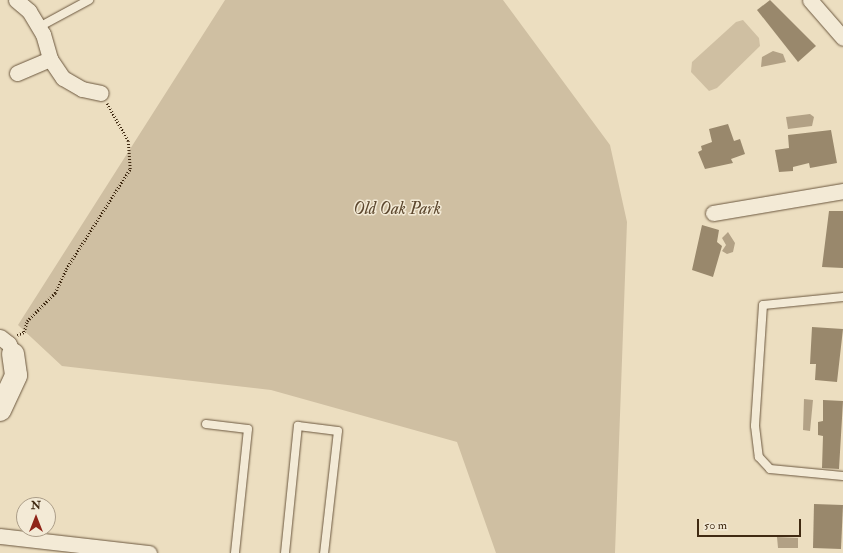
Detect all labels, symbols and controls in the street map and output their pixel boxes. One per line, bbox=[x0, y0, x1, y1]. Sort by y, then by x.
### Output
park label: Old Oak Park bbox=[353, 199, 441, 219]
north arrow bbox=[16, 497, 56, 537]
text: N bbox=[31, 499, 41, 512]
scale bar bbox=[699, 511, 803, 537]
text: 50 m bbox=[704, 518, 727, 533]

